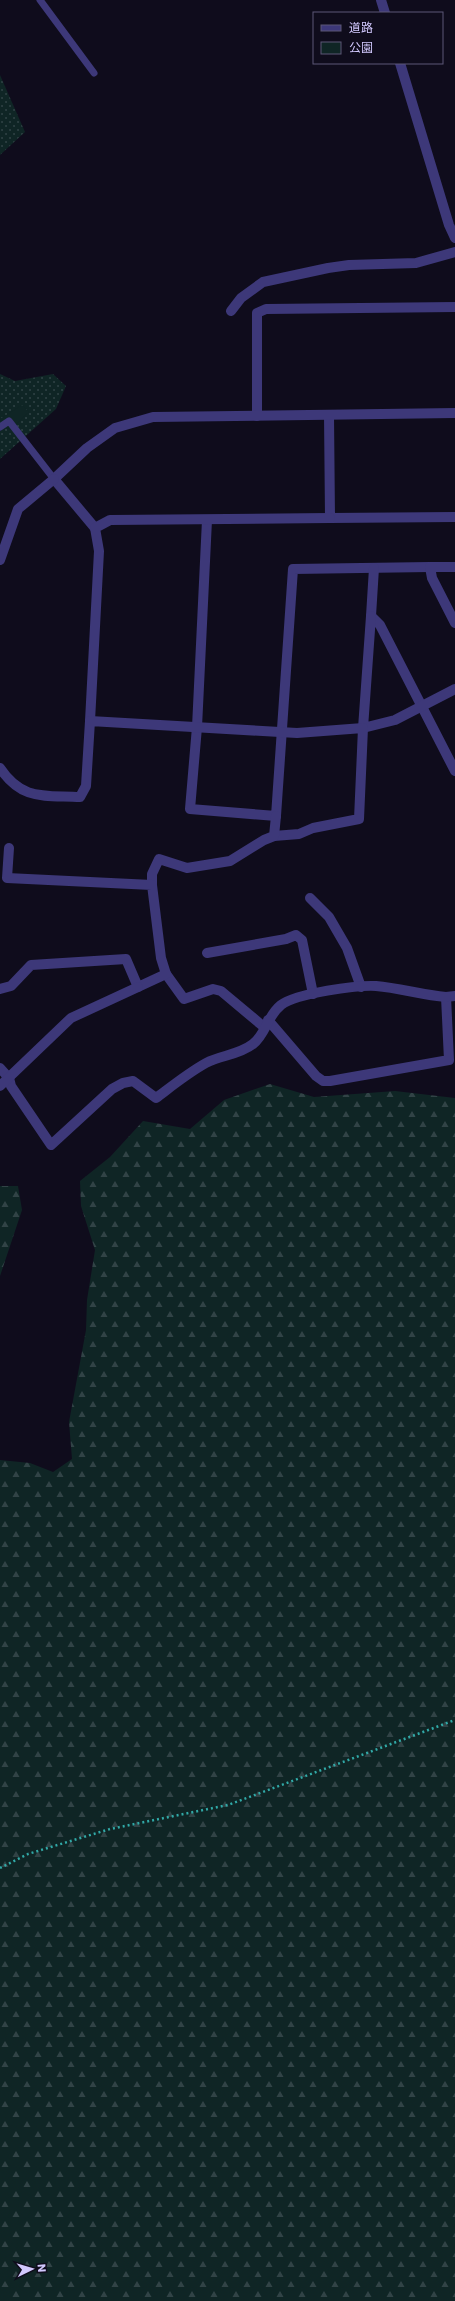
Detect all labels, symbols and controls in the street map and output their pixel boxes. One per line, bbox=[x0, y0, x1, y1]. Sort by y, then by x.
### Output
legend bbox=[313, 12, 443, 64]
text: 道路 bbox=[349, 19, 373, 36]
text: 公園 bbox=[349, 39, 373, 56]
north arrow bbox=[12, 2249, 52, 2289]
text: N bbox=[34, 2263, 50, 2273]

